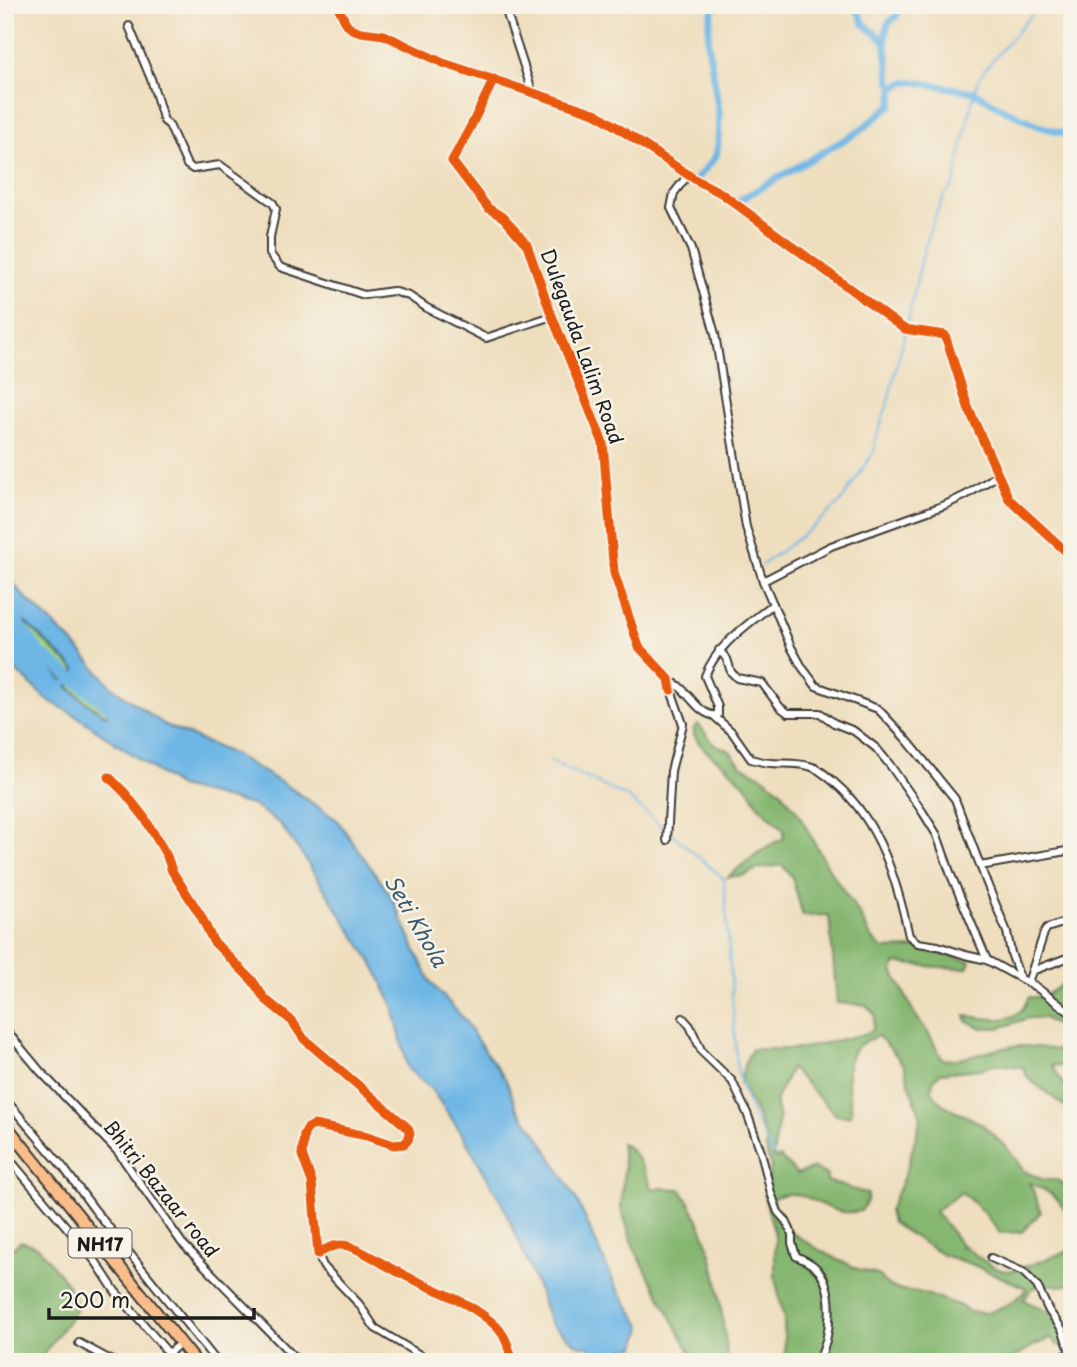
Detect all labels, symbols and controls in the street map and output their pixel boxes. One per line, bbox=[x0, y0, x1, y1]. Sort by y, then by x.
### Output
street label: Dulegauda Lalim Road bbox=[535, 244, 631, 448]
water label: Seti Khola bbox=[378, 868, 457, 973]
street label: Bhitri Bazaar road bbox=[98, 1113, 226, 1263]
road number: NH17 bbox=[68, 1228, 132, 1258]
scale bar bbox=[49, 1276, 254, 1320]
text: 200 m bbox=[60, 1283, 130, 1315]

